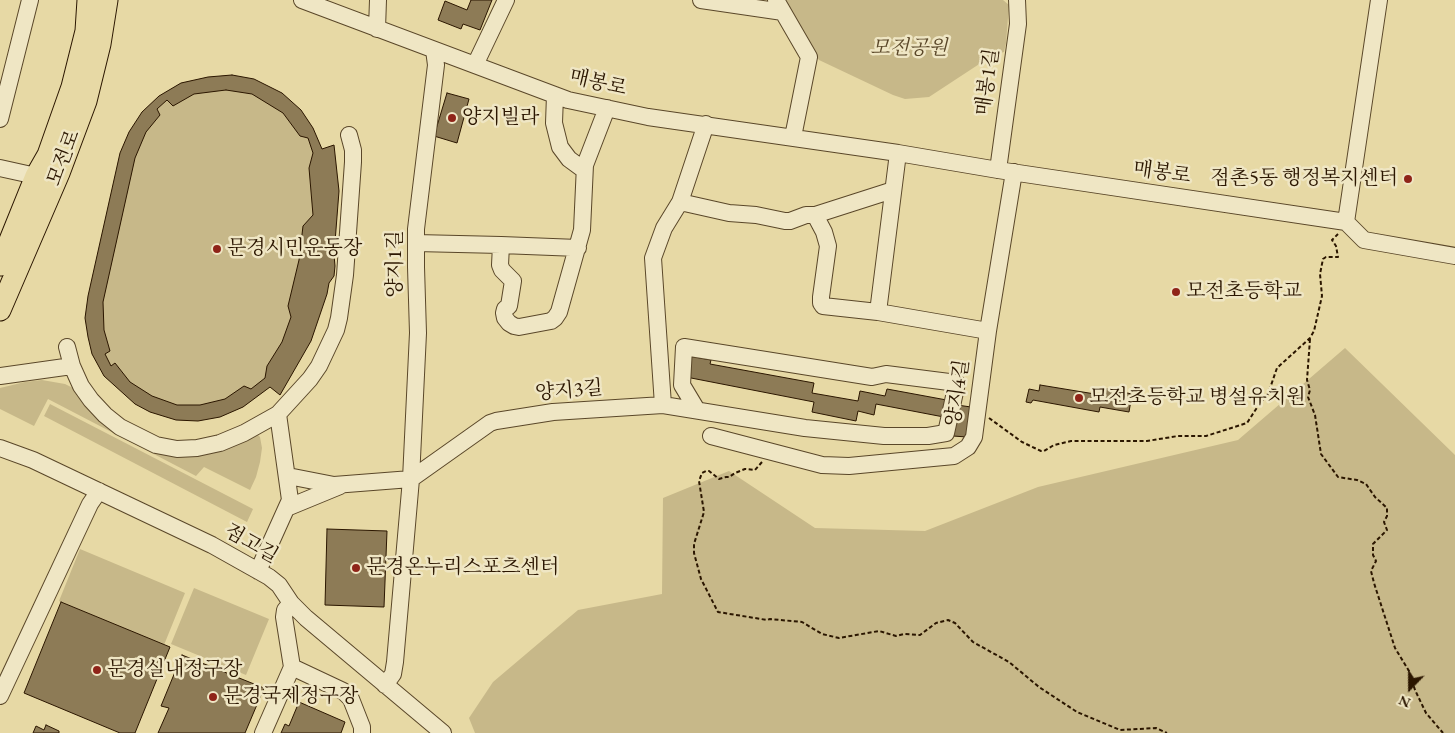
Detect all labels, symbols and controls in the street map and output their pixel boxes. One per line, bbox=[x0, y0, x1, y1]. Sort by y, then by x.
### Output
park label: 모전공원 bbox=[870, 37, 948, 61]
street label: 매봉1길 bbox=[971, 47, 1005, 117]
street label: 매봉로 bbox=[567, 65, 629, 101]
place label: 양지빌라 bbox=[462, 106, 539, 130]
marker: 양지빌라 bbox=[446, 112, 458, 124]
street label: 모전로 bbox=[42, 127, 86, 189]
street label: 매봉로 bbox=[1132, 157, 1192, 189]
place label: 점촌5동 행정복지센터 bbox=[1211, 167, 1398, 191]
marker: 점촌5동 행정복지센터 bbox=[1402, 173, 1414, 185]
street label: 양지1길 bbox=[384, 230, 408, 298]
place label: 문경시민운동장 bbox=[227, 237, 362, 261]
marker: 문경시민운동장 bbox=[211, 243, 223, 255]
place label: 모전초등학교 bbox=[1186, 280, 1302, 304]
marker: 모전초등학교 bbox=[1170, 286, 1182, 298]
street label: 양지4길 bbox=[941, 358, 975, 428]
street label: 양지3길 bbox=[534, 376, 604, 406]
place label: 모전초등학교 병설유치원 bbox=[1089, 386, 1306, 410]
marker: 모전초등학교 병설유치원 bbox=[1073, 392, 1085, 404]
street label: 점고길 bbox=[220, 519, 282, 569]
place label: 문경온누리스포츠센터 bbox=[366, 556, 559, 580]
marker: 문경온누리스포츠센터 bbox=[350, 562, 362, 574]
place label: 문경실내정구장 bbox=[107, 658, 242, 682]
north arrow bbox=[1385, 663, 1435, 713]
marker: 문경실내정구장 bbox=[91, 664, 103, 676]
place label: 문경국제정구장 bbox=[223, 685, 358, 709]
marker: 문경국제정구장 bbox=[207, 691, 219, 703]
text: N bbox=[1396, 691, 1413, 712]

